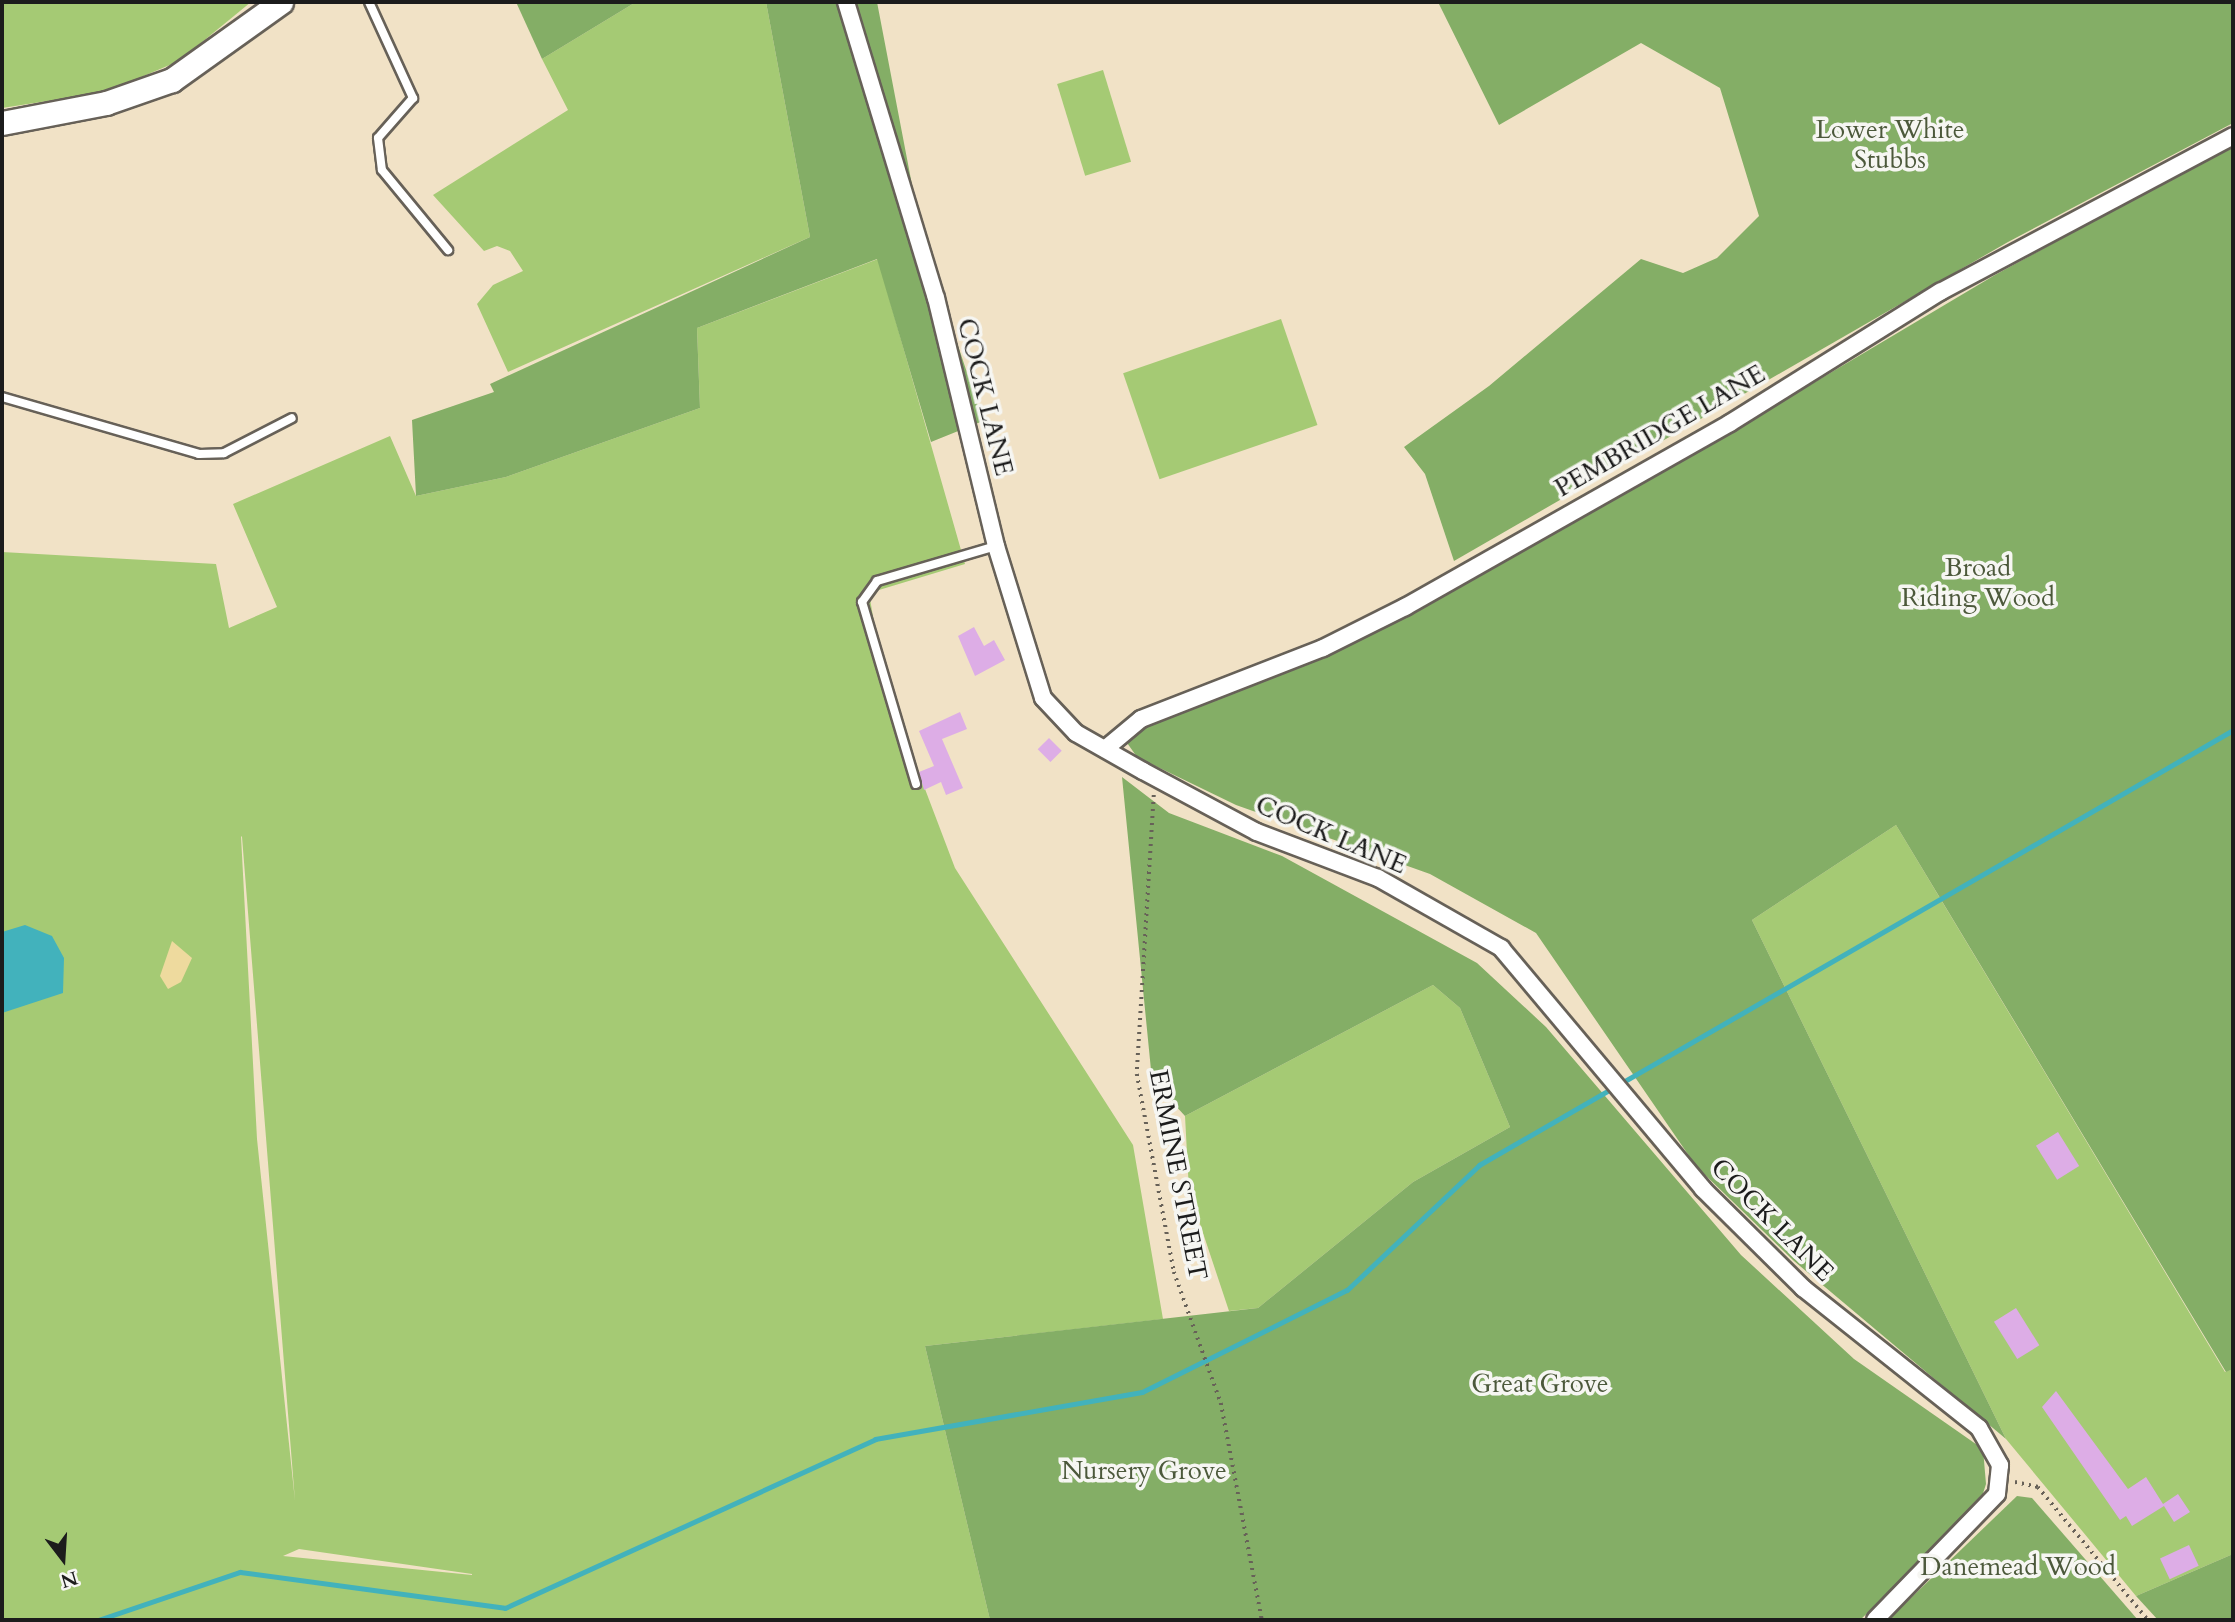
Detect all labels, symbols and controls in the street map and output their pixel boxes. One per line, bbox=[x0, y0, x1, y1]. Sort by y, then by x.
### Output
park label: Lower White Stubbs bbox=[1815, 114, 1965, 176]
street label: COCK LANE bbox=[950, 315, 1020, 479]
street label: PEMBRIDGE LANE bbox=[1549, 358, 1771, 504]
park label: Broad Riding Wood bbox=[1901, 552, 2055, 614]
street label: COCK LANE bbox=[1251, 789, 1411, 881]
street label: ERMINE STREET bbox=[1142, 1067, 1214, 1283]
street label: COCK LANE bbox=[1704, 1152, 1840, 1288]
park label: Great Grove bbox=[1471, 1368, 1609, 1400]
park label: Nursery Grove bbox=[1061, 1455, 1227, 1487]
north arrow bbox=[28, 1524, 98, 1594]
park label: Danemead Wood bbox=[1920, 1551, 2116, 1583]
text: N bbox=[57, 1564, 81, 1594]

